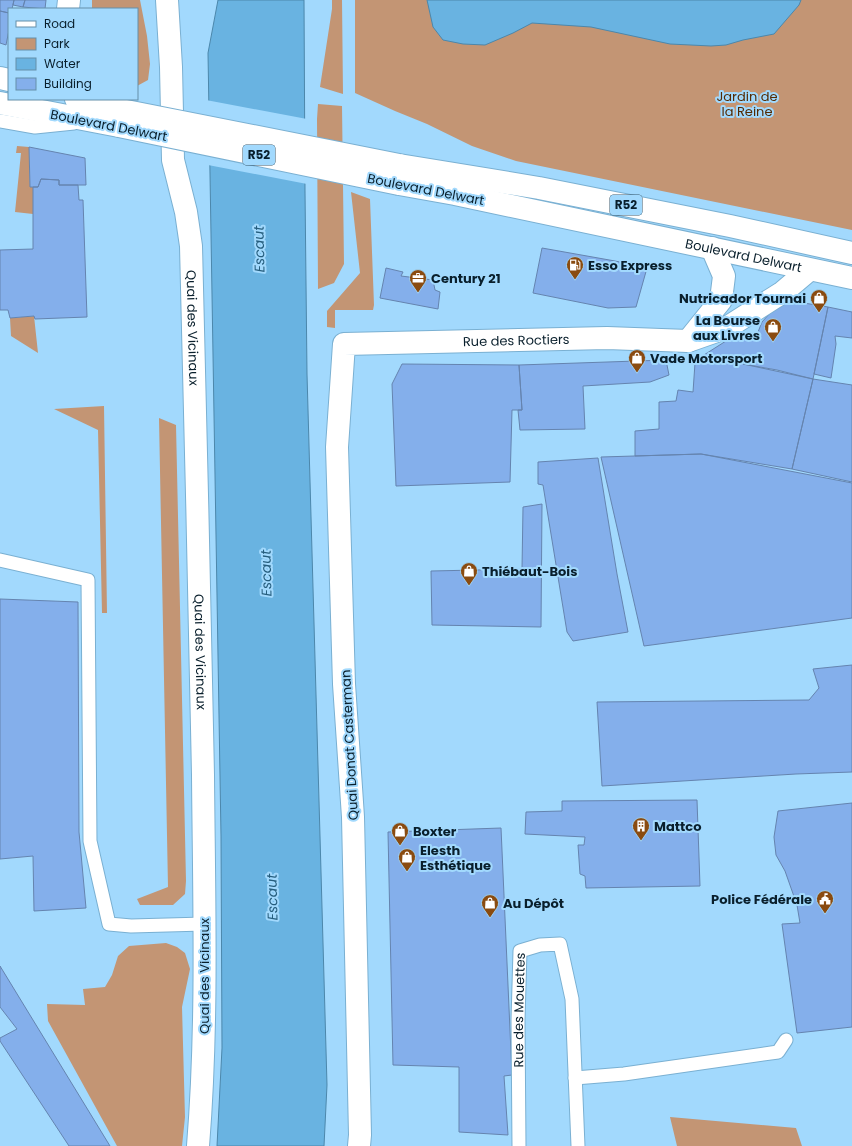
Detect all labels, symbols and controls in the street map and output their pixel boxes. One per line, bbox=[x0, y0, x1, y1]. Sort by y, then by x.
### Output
legend bbox=[8, 8, 138, 100]
text: Road bbox=[44, 15, 75, 32]
text: Park bbox=[44, 35, 71, 52]
text: Water bbox=[44, 55, 81, 72]
text: Building bbox=[44, 75, 92, 92]
park label: Jardin de la Reine bbox=[716, 87, 778, 121]
street label: Boulevard Delwart bbox=[49, 105, 169, 146]
road number: R52 bbox=[243, 145, 275, 165]
street label: Boulevard Delwart bbox=[366, 169, 486, 210]
road number: R52 bbox=[610, 195, 642, 215]
water label: Escaut bbox=[249, 225, 269, 272]
street label: Boulevard Delwart bbox=[684, 234, 804, 277]
fuel station icon: Esso Express bbox=[565, 255, 585, 280]
place label: Esso Express bbox=[588, 256, 672, 275]
office icon: Century 21 bbox=[408, 268, 428, 293]
place label: Century 21 bbox=[431, 269, 501, 288]
street label: Quai des Vicinaux bbox=[182, 270, 203, 387]
shop icon: Nutricador Tournai bbox=[809, 288, 829, 313]
place label: Nutricador Tournai bbox=[679, 289, 806, 308]
place label: La Bourse aux Livres bbox=[693, 311, 760, 345]
shop icon: La Bourse aux Livres bbox=[763, 317, 783, 342]
street label: Rue des Roctiers bbox=[463, 330, 570, 351]
shop icon: Vade Motorsport bbox=[627, 348, 647, 373]
place label: Vade Motorsport bbox=[650, 349, 762, 368]
water label: Escaut bbox=[256, 549, 276, 596]
shop icon: Thiébaut-Bois bbox=[459, 561, 479, 586]
place label: Thiébaut-Bois bbox=[482, 562, 577, 581]
street label: Quai des Vicinaux bbox=[189, 594, 211, 711]
street label: Quai Donat Casterman bbox=[336, 669, 363, 821]
building icon: Mattco bbox=[631, 816, 651, 841]
place label: Mattco bbox=[654, 817, 701, 836]
shop icon: Boxter bbox=[390, 821, 410, 846]
place label: Boxter bbox=[413, 822, 457, 841]
place label: Elesth Esthétique bbox=[420, 841, 491, 875]
shop icon: Elesth Esthétique bbox=[397, 847, 417, 872]
water label: Escaut bbox=[262, 873, 282, 920]
public building icon: Police Fédérale bbox=[815, 889, 835, 914]
place label: Police Fédérale bbox=[711, 890, 812, 909]
shop icon: Au Dépôt bbox=[480, 893, 500, 918]
place label: Au Dépôt bbox=[503, 894, 564, 913]
street label: Quai des Vicinaux bbox=[195, 917, 214, 1034]
street label: Rue des Mouettes bbox=[509, 952, 530, 1068]

